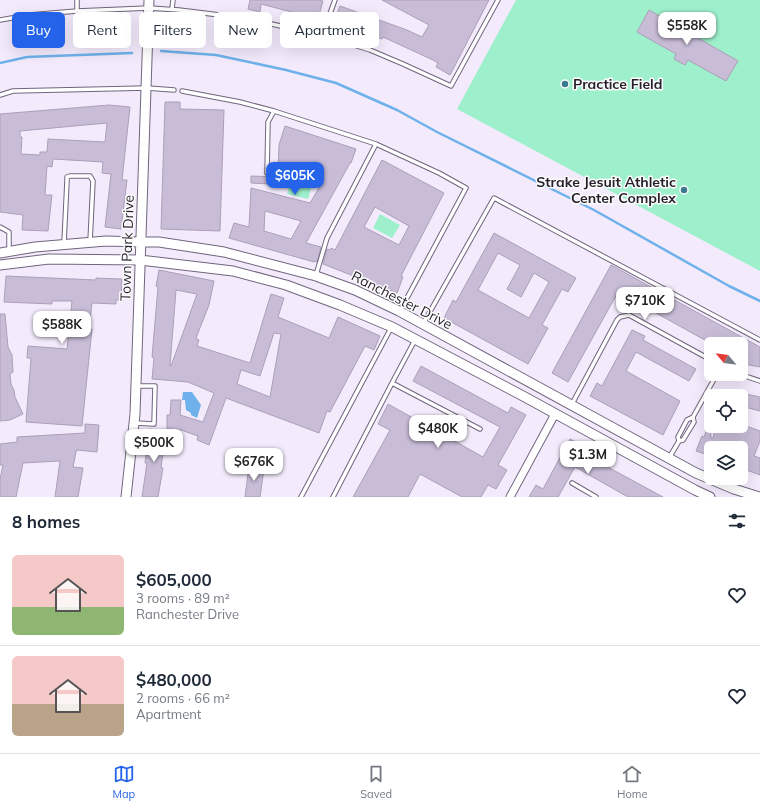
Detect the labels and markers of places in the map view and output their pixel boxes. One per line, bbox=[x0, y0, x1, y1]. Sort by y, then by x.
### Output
pin: $558K bbox=[659, 12, 715, 46]
place label: Practice Field bbox=[573, 75, 662, 93]
marker: Practice Field bbox=[560, 79, 570, 89]
pin: $605K bbox=[267, 162, 323, 196]
place label: Strake Jesuit Athletic Center Complex bbox=[536, 173, 676, 207]
marker: Strake Jesuit Athletic Center Complex bbox=[679, 185, 689, 195]
pin: $710K bbox=[617, 287, 673, 321]
pin: $588K bbox=[34, 311, 90, 345]
pin: $480K bbox=[410, 415, 466, 449]
pin: $500K bbox=[126, 429, 182, 463]
pin: $1.3M bbox=[560, 441, 616, 475]
pin: $676K bbox=[226, 448, 282, 482]

